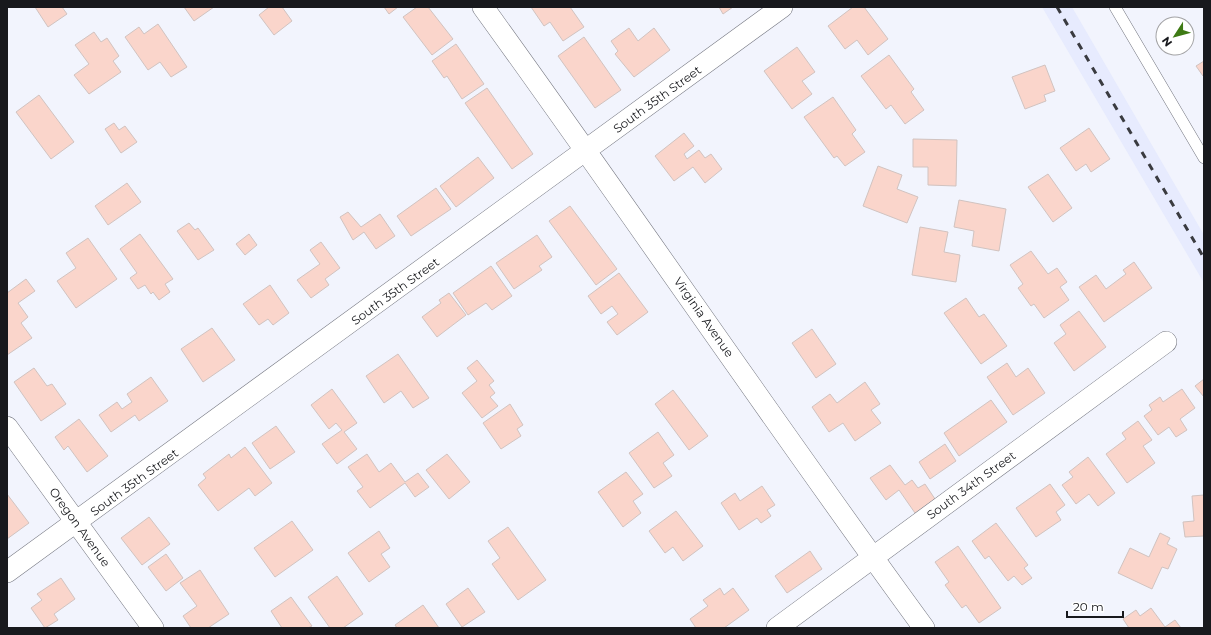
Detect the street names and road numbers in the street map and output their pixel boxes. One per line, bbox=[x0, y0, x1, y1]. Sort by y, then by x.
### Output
street label: South 35th Street bbox=[610, 62, 704, 136]
street label: South 35th Street bbox=[348, 254, 442, 328]
street label: Virginia Avenue bbox=[671, 274, 737, 360]
street label: South 35th Street bbox=[87, 445, 181, 519]
street label: South 34th Street bbox=[924, 448, 1018, 522]
street label: Oregon Avenue bbox=[46, 484, 114, 570]

